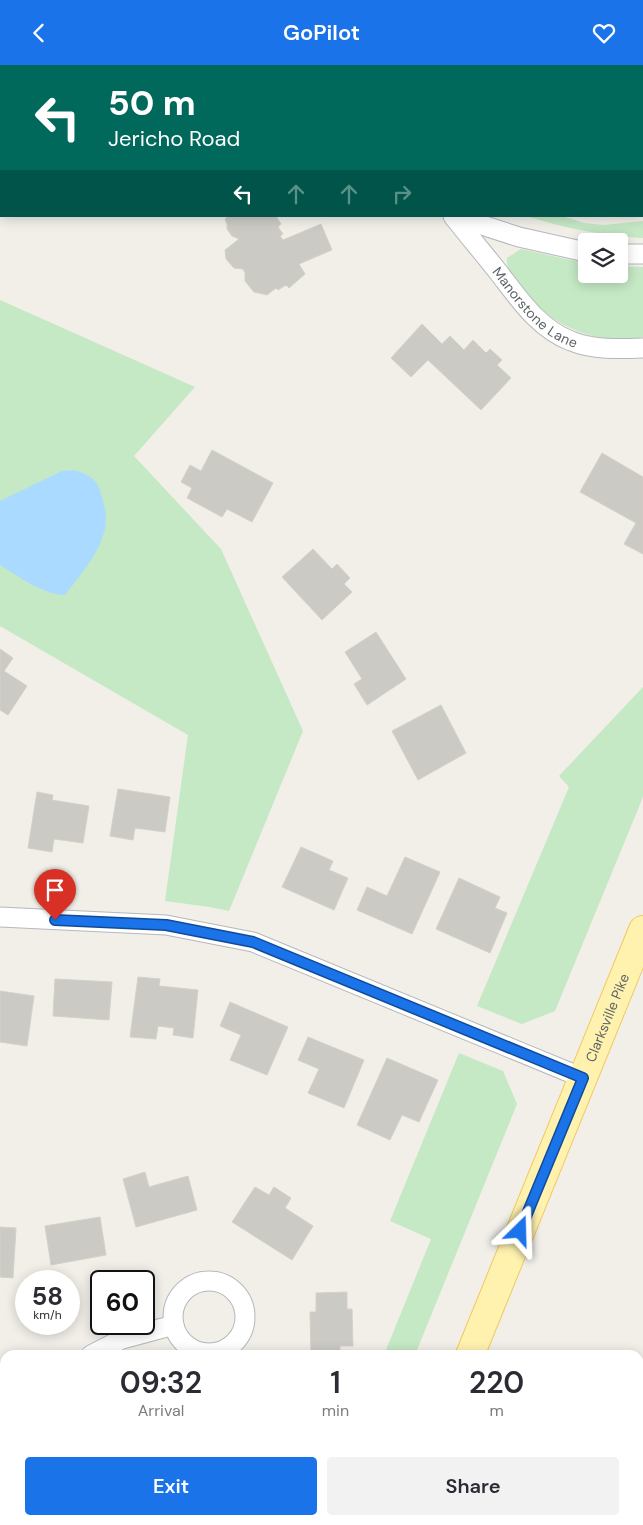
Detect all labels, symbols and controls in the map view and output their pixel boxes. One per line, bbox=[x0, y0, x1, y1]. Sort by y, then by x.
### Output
text: GoPilot bbox=[283, 18, 360, 47]
icon: back bbox=[25, 19, 53, 47]
icon: heart bbox=[590, 19, 618, 47]
text: 50 m bbox=[108, 80, 196, 126]
icon: left bbox=[25, 85, 90, 150]
text: Jericho Road bbox=[108, 124, 240, 153]
icon: left bbox=[229, 180, 257, 208]
icon: ahead bbox=[282, 180, 310, 208]
icon: ahead bbox=[335, 180, 363, 208]
icon: right bbox=[388, 180, 416, 208]
map controls bbox=[578, 233, 628, 283]
button: layers bbox=[578, 233, 628, 283]
street label: Manorstone Lane bbox=[489, 263, 580, 352]
pin bbox=[34, 869, 76, 920]
icon: arrive bbox=[41, 876, 69, 904]
street label: Clarksville Pike bbox=[581, 971, 633, 1065]
position arrow bbox=[493, 1204, 545, 1256]
speed limit sign: 60 bbox=[90, 1270, 155, 1335]
text: 58 bbox=[32, 1280, 63, 1313]
text: km/h bbox=[33, 1307, 62, 1323]
text: 09:32 bbox=[120, 1363, 202, 1402]
text: 1 bbox=[330, 1363, 341, 1402]
text: 220 bbox=[469, 1363, 524, 1402]
text: Arrival bbox=[138, 1400, 184, 1421]
text: min bbox=[322, 1400, 349, 1421]
text: m bbox=[489, 1400, 504, 1421]
button: Exit bbox=[25, 1457, 317, 1515]
button: Share bbox=[327, 1457, 619, 1515]

